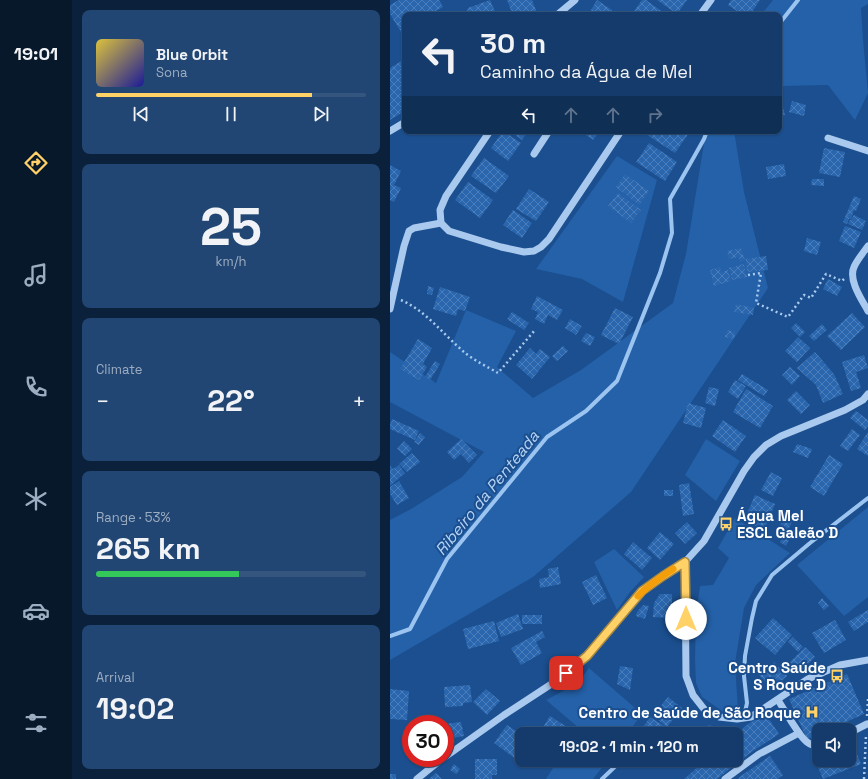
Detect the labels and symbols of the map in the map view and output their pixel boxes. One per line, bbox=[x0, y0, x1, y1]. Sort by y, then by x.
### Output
water label: Ribeiro da Penteada bbox=[430, 426, 544, 560]
place label: Água Mel ESCL Galeão D bbox=[737, 506, 838, 542]
bus stop icon: Água Mel ESCL Galeão D bbox=[718, 516, 734, 532]
position arrow bbox=[665, 598, 707, 640]
pin bbox=[549, 656, 583, 690]
place label: Centro Saúde S Roque D bbox=[728, 658, 826, 694]
bus stop icon: Centro Saúde S Roque D bbox=[829, 668, 845, 684]
place label: Centro de Saúde de São Roque bbox=[579, 703, 801, 722]
hospital icon: Centro de Saúde de São Roque bbox=[804, 704, 820, 720]
speed limit sign: 30 bbox=[402, 715, 454, 767]

